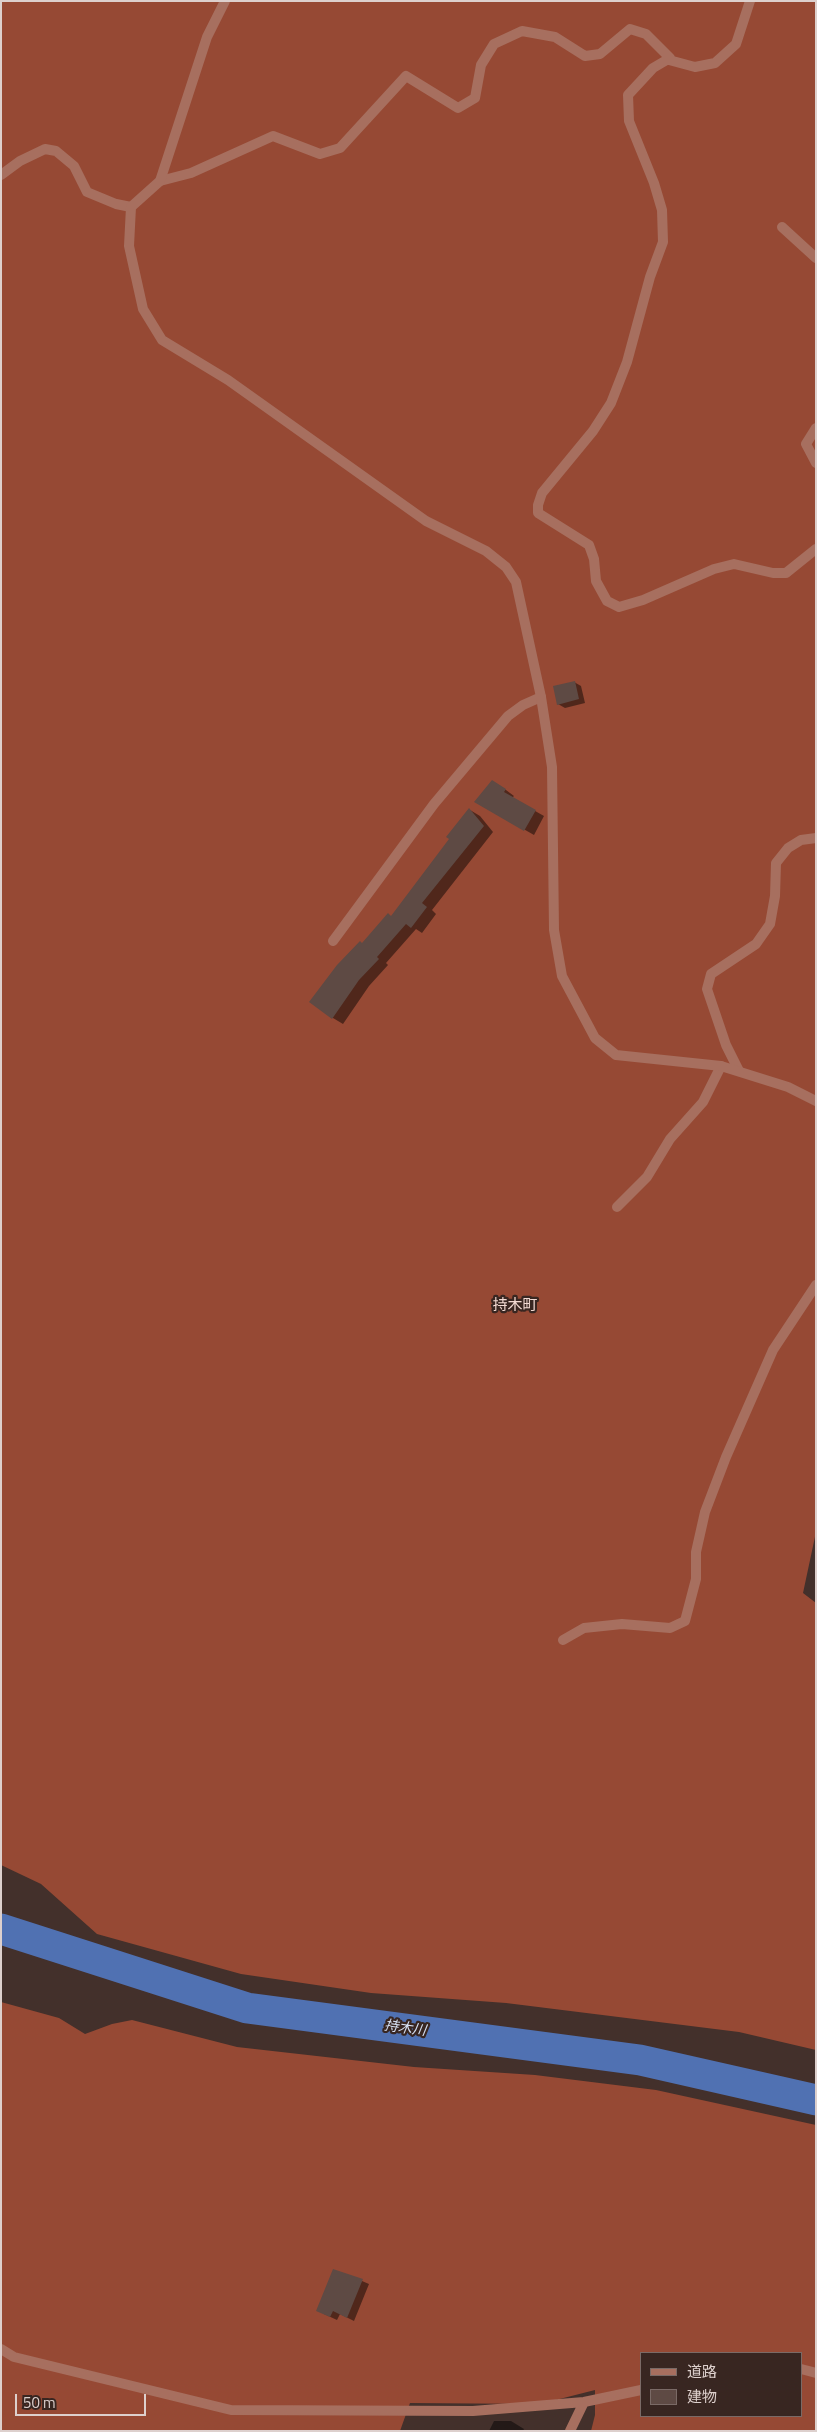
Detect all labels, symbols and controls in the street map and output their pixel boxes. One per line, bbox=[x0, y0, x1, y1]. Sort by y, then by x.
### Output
district label: 持木町 bbox=[493, 1297, 537, 1315]
water label: 持木川 bbox=[383, 2018, 427, 2040]
legend bbox=[640, 2352, 802, 2417]
text: 道路 bbox=[687, 2360, 717, 2383]
scale bar bbox=[18, 2384, 149, 2416]
text: 建物 bbox=[687, 2385, 717, 2408]
text: 50 m bbox=[23, 2391, 56, 2414]

